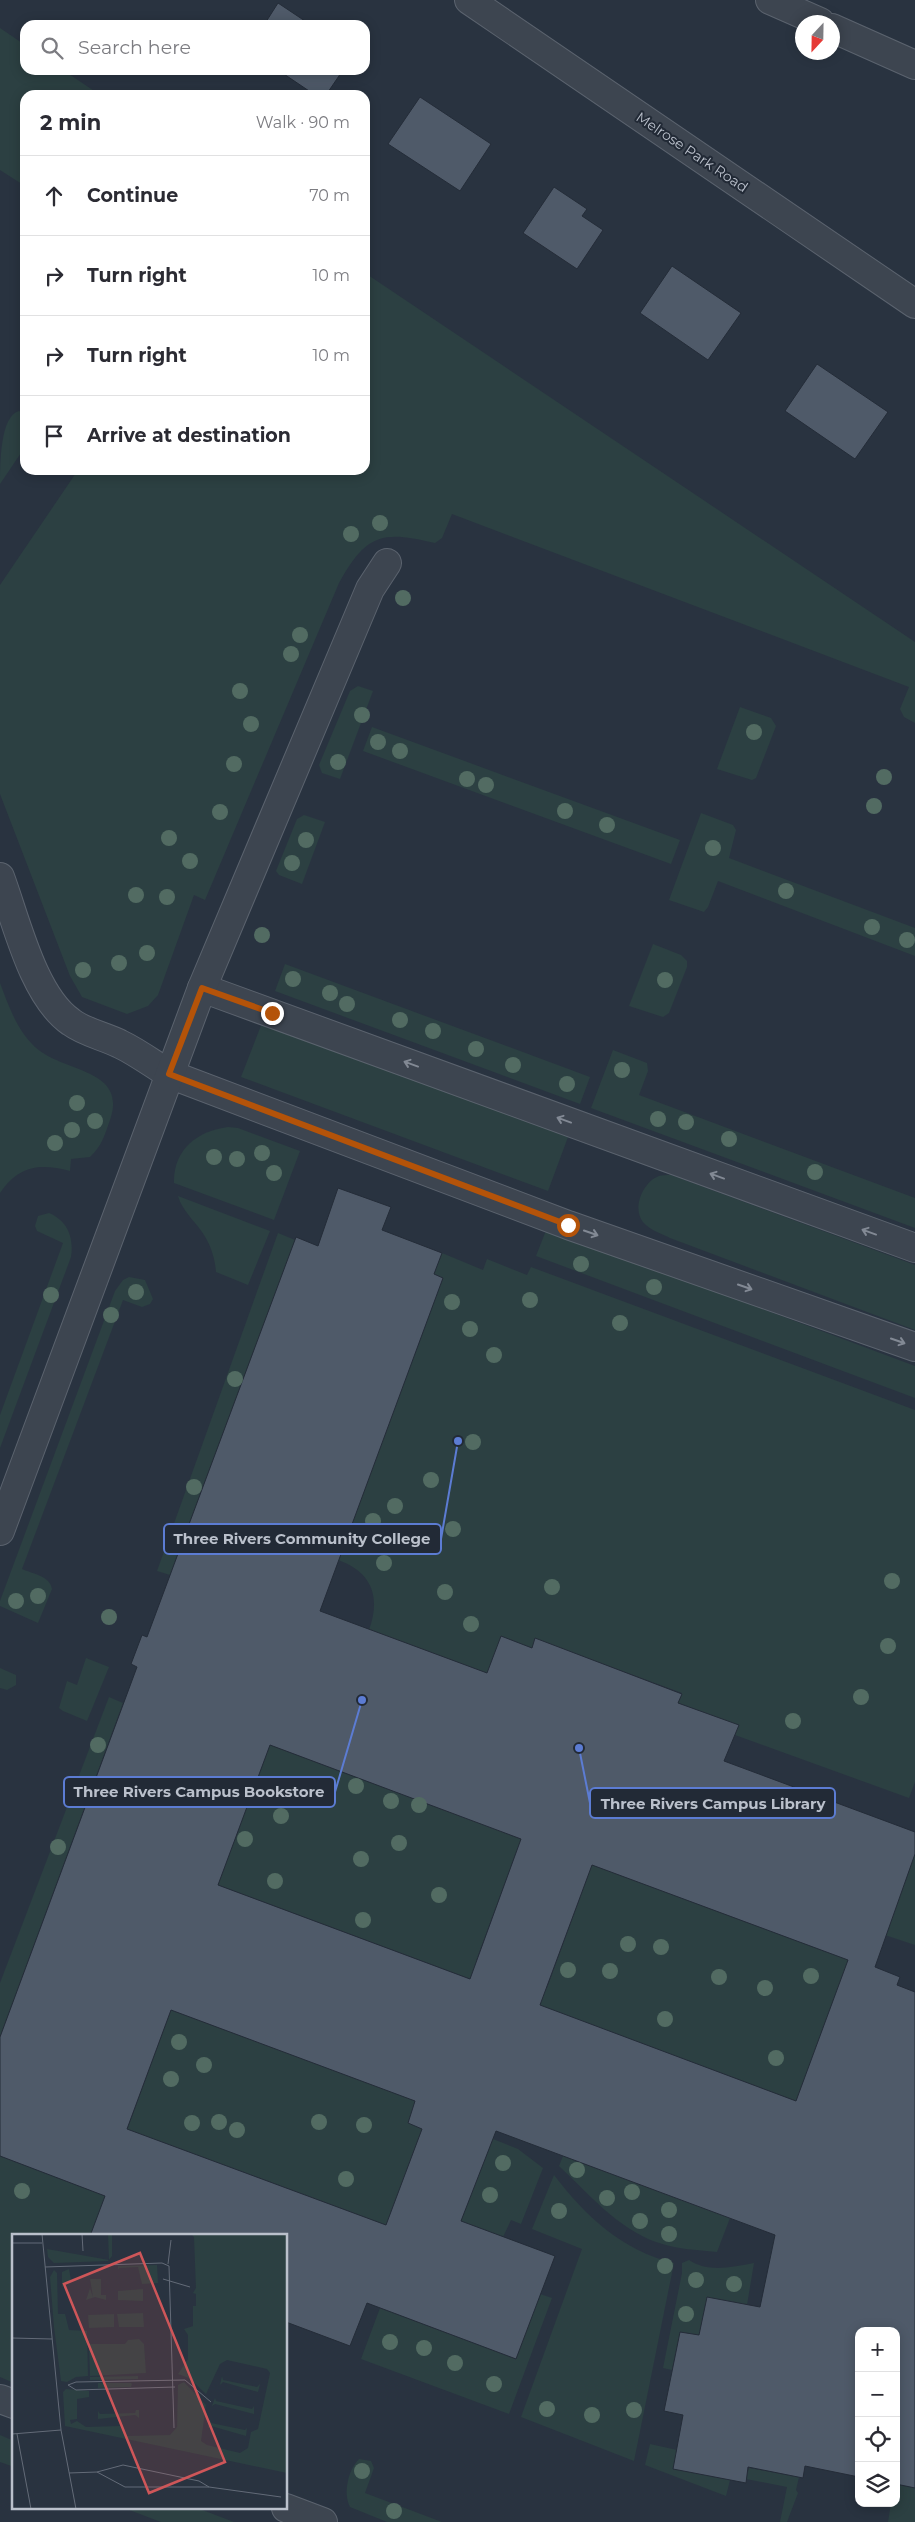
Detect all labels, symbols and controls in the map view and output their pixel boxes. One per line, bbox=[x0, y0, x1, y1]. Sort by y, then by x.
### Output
north arrow bbox=[795, 15, 840, 60]
search box bbox=[20, 20, 370, 75]
icon: search bbox=[38, 34, 66, 62]
text: Search here bbox=[78, 36, 191, 59]
street label: Melrose Park Road bbox=[633, 108, 751, 196]
text: 2 min bbox=[40, 110, 101, 135]
text: Walk · 90 m bbox=[256, 113, 350, 132]
icon: ahead bbox=[40, 182, 68, 210]
text: Continue bbox=[87, 184, 178, 207]
text: 70 m bbox=[309, 186, 350, 205]
icon: right bbox=[40, 262, 68, 290]
text: Turn right bbox=[87, 264, 187, 287]
text: 10 m bbox=[312, 266, 350, 285]
icon: right bbox=[40, 342, 68, 370]
text: Turn right bbox=[87, 344, 187, 367]
text: 10 m bbox=[312, 346, 350, 365]
icon: arrive bbox=[40, 422, 68, 450]
text: Arrive at destination bbox=[87, 424, 291, 447]
route end bbox=[261, 1002, 284, 1025]
one-way arrow bbox=[404, 1059, 420, 1068]
one-way arrow bbox=[557, 1115, 572, 1124]
one-way arrow bbox=[709, 1171, 725, 1180]
route start bbox=[557, 1214, 580, 1237]
one-way arrow bbox=[862, 1227, 877, 1236]
one-way arrow bbox=[583, 1228, 599, 1238]
one-way arrow bbox=[736, 1282, 752, 1292]
one-way arrow bbox=[890, 1337, 905, 1346]
callout: Three Rivers Community College bbox=[164, 1524, 441, 1554]
text: Three Rivers Community College bbox=[174, 1529, 430, 1548]
callout: Three Rivers Campus Bookstore bbox=[64, 1777, 335, 1807]
text: Three Rivers Campus Bookstore bbox=[74, 1782, 324, 1801]
callout: Three Rivers Campus Library bbox=[590, 1788, 835, 1818]
text: Three Rivers Campus Library bbox=[601, 1794, 826, 1813]
inset map bbox=[12, 2234, 288, 2510]
map controls bbox=[855, 2327, 900, 2507]
button: + bbox=[855, 2327, 900, 2372]
button: − bbox=[855, 2372, 900, 2417]
button: locate bbox=[855, 2417, 900, 2462]
button: layers bbox=[855, 2462, 900, 2507]

